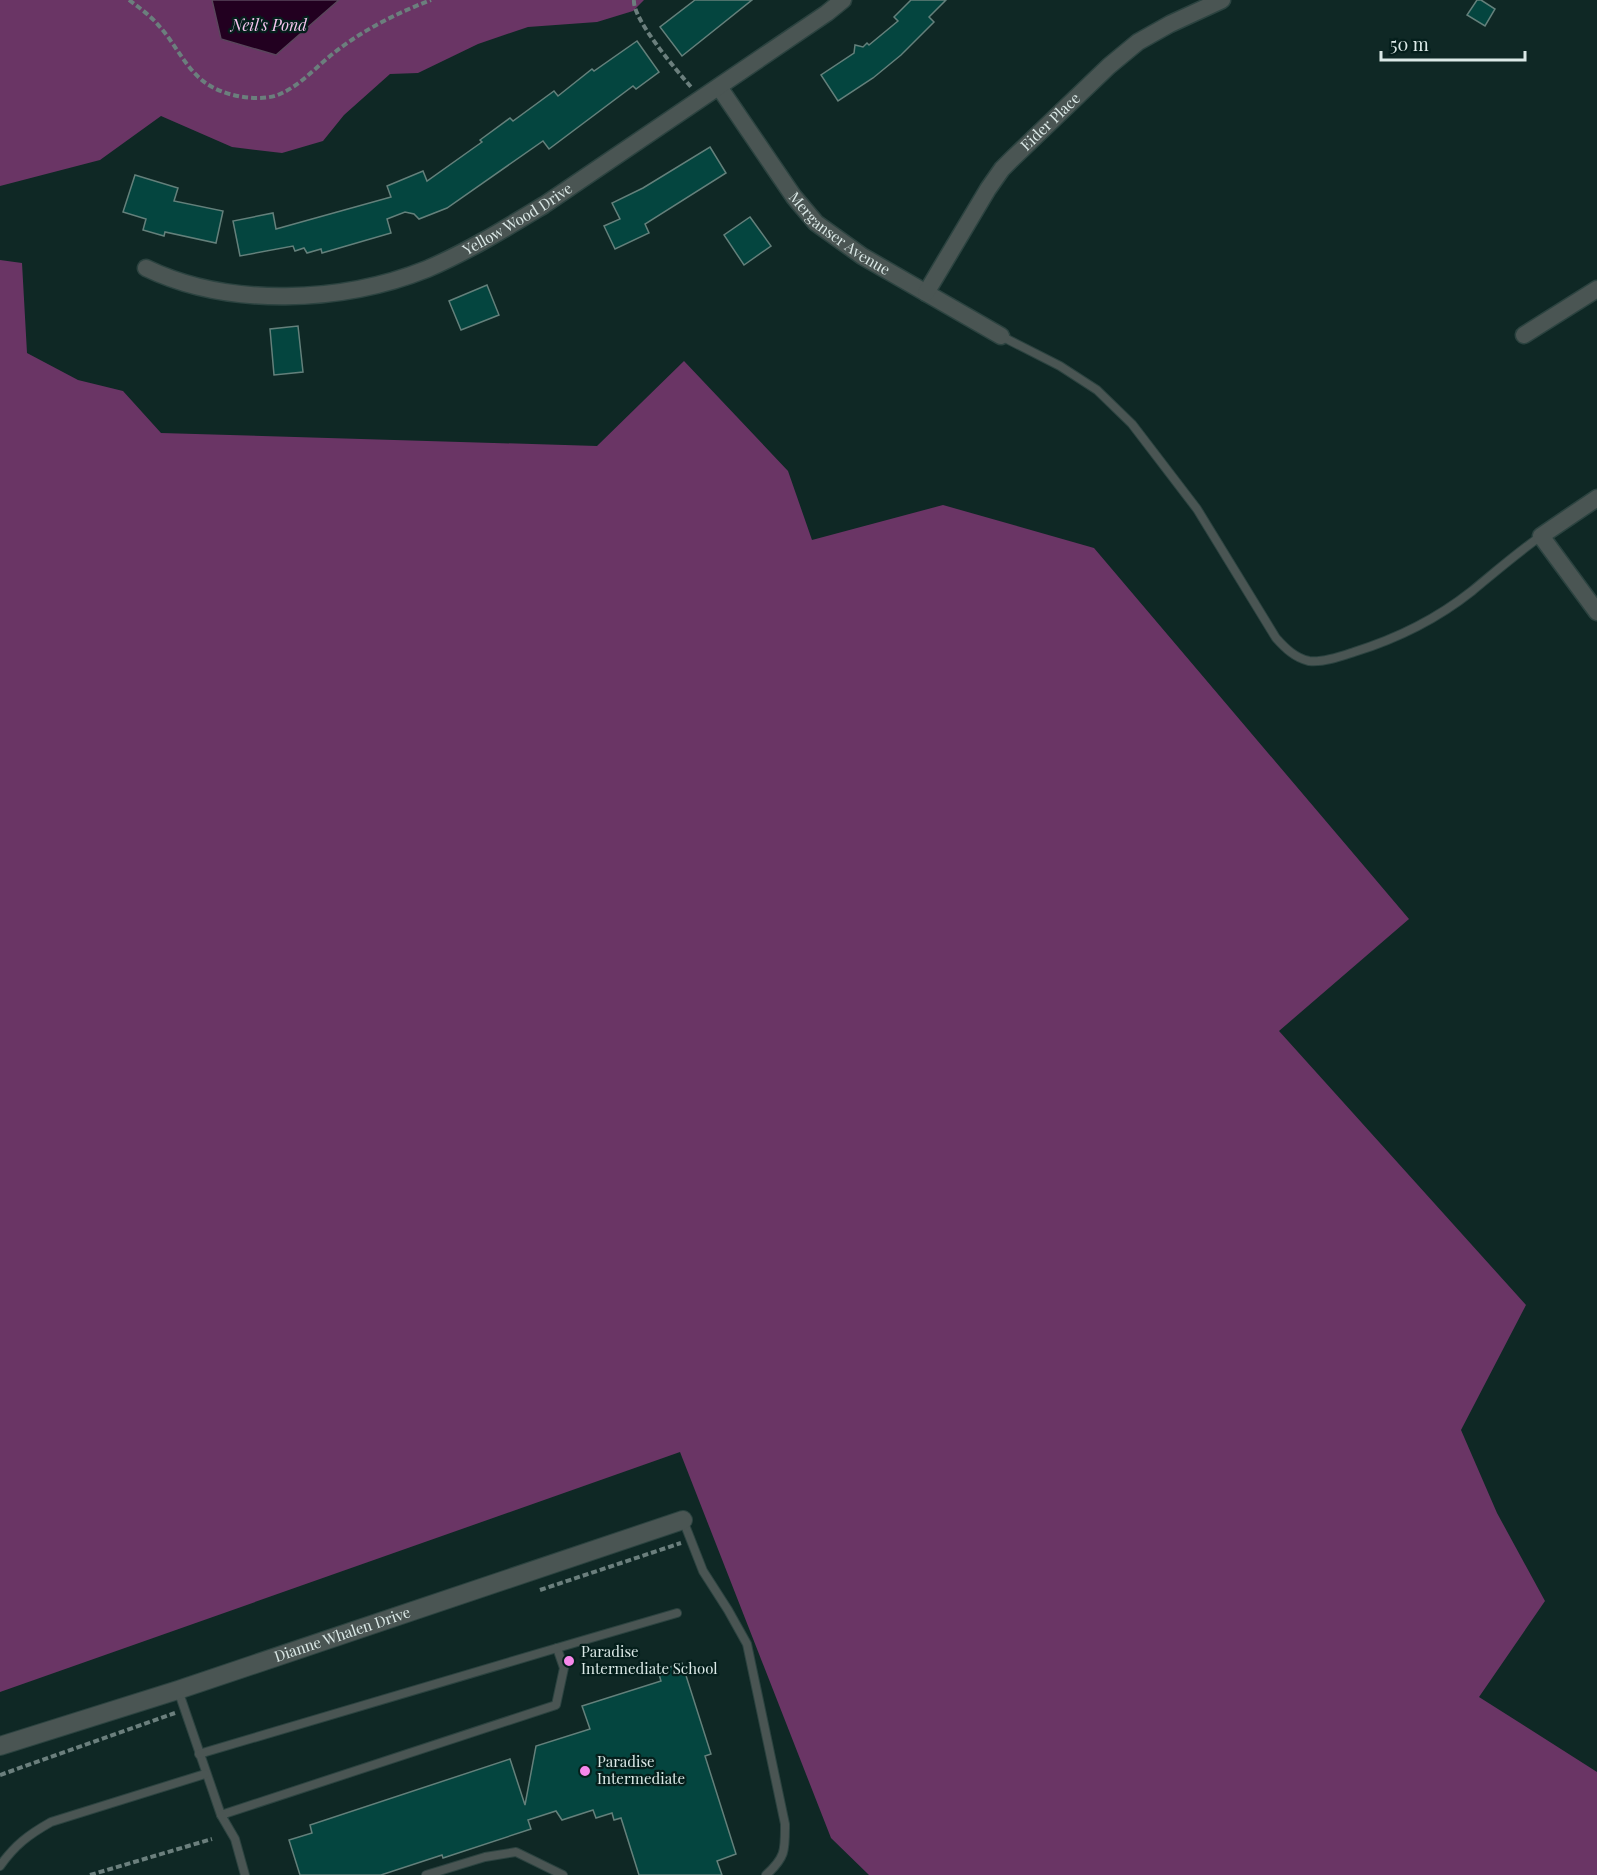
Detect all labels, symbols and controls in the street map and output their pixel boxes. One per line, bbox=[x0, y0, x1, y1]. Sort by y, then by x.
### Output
water label: Neil's Pond bbox=[229, 14, 308, 35]
scale bar bbox=[1381, 24, 1525, 62]
text: 50 m bbox=[1390, 32, 1429, 56]
street label: Eider Place bbox=[1016, 88, 1084, 155]
street label: Yellow Wood Drive bbox=[458, 178, 576, 260]
street label: Merganser Avenue bbox=[785, 187, 894, 279]
street label: Dianne Whalen Drive bbox=[271, 1602, 413, 1666]
place label: Paradise Intermediate School bbox=[581, 1641, 718, 1678]
marker: Paradise Intermediate School bbox=[562, 1654, 576, 1668]
place label: Paradise Intermediate bbox=[597, 1751, 685, 1788]
marker: Paradise Intermediate bbox=[578, 1764, 592, 1778]

